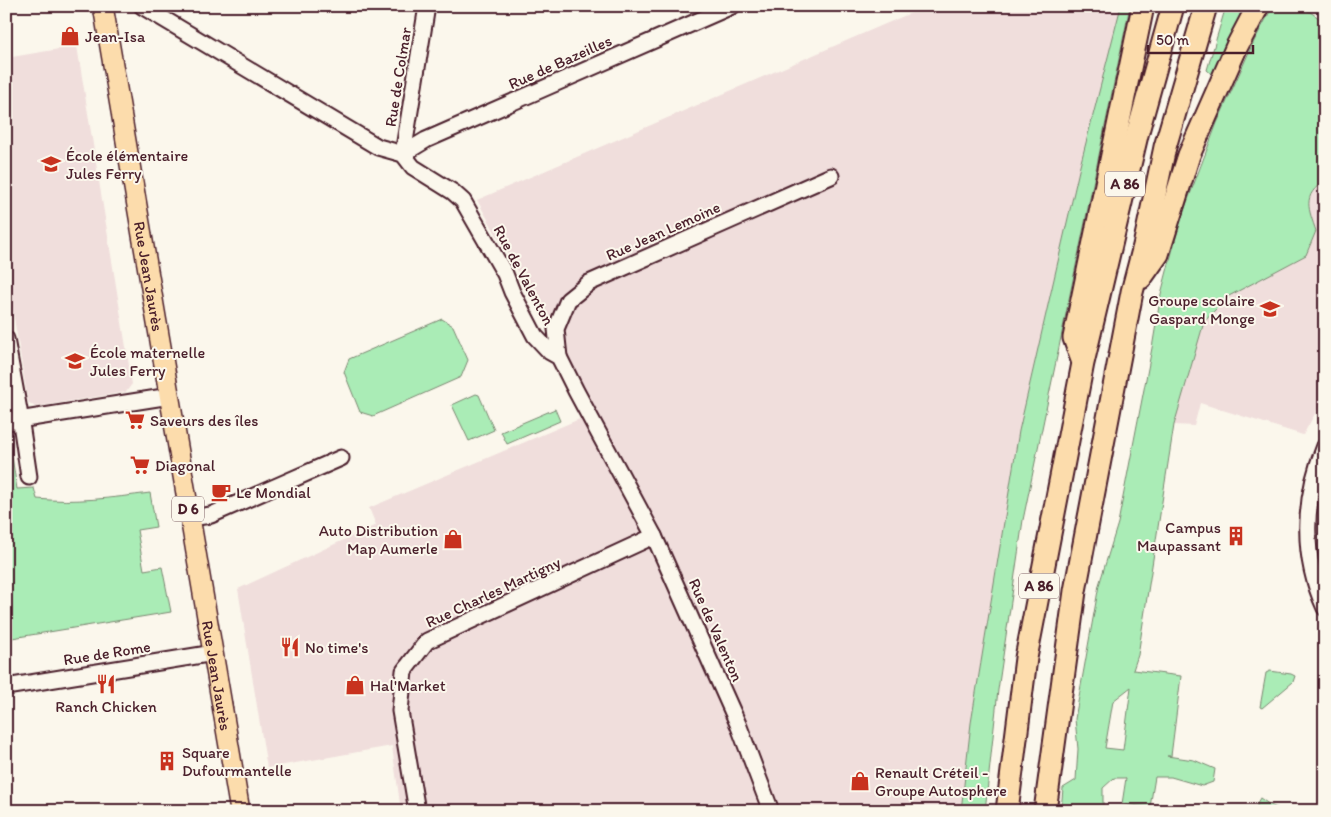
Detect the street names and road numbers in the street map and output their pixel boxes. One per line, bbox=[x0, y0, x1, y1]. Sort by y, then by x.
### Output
street label: Rue de Colmar bbox=[381, 25, 415, 128]
street label: Rue de Bazeilles bbox=[505, 31, 615, 93]
road number: A 86 bbox=[1105, 172, 1145, 196]
street label: Rue Jean Lemoine bbox=[603, 197, 723, 265]
street label: Rue Jean Jaurès bbox=[130, 220, 168, 333]
street label: Rue de Valenton bbox=[490, 222, 559, 329]
road number: D 6 bbox=[172, 496, 204, 522]
street label: Rue Charles Martigny bbox=[423, 552, 564, 632]
road number: A 86 bbox=[1019, 574, 1059, 598]
street label: Rue de Valenton bbox=[685, 576, 747, 685]
street label: Rue Jean Jaurès bbox=[198, 619, 236, 732]
street label: Rue de Rome bbox=[62, 637, 152, 669]

